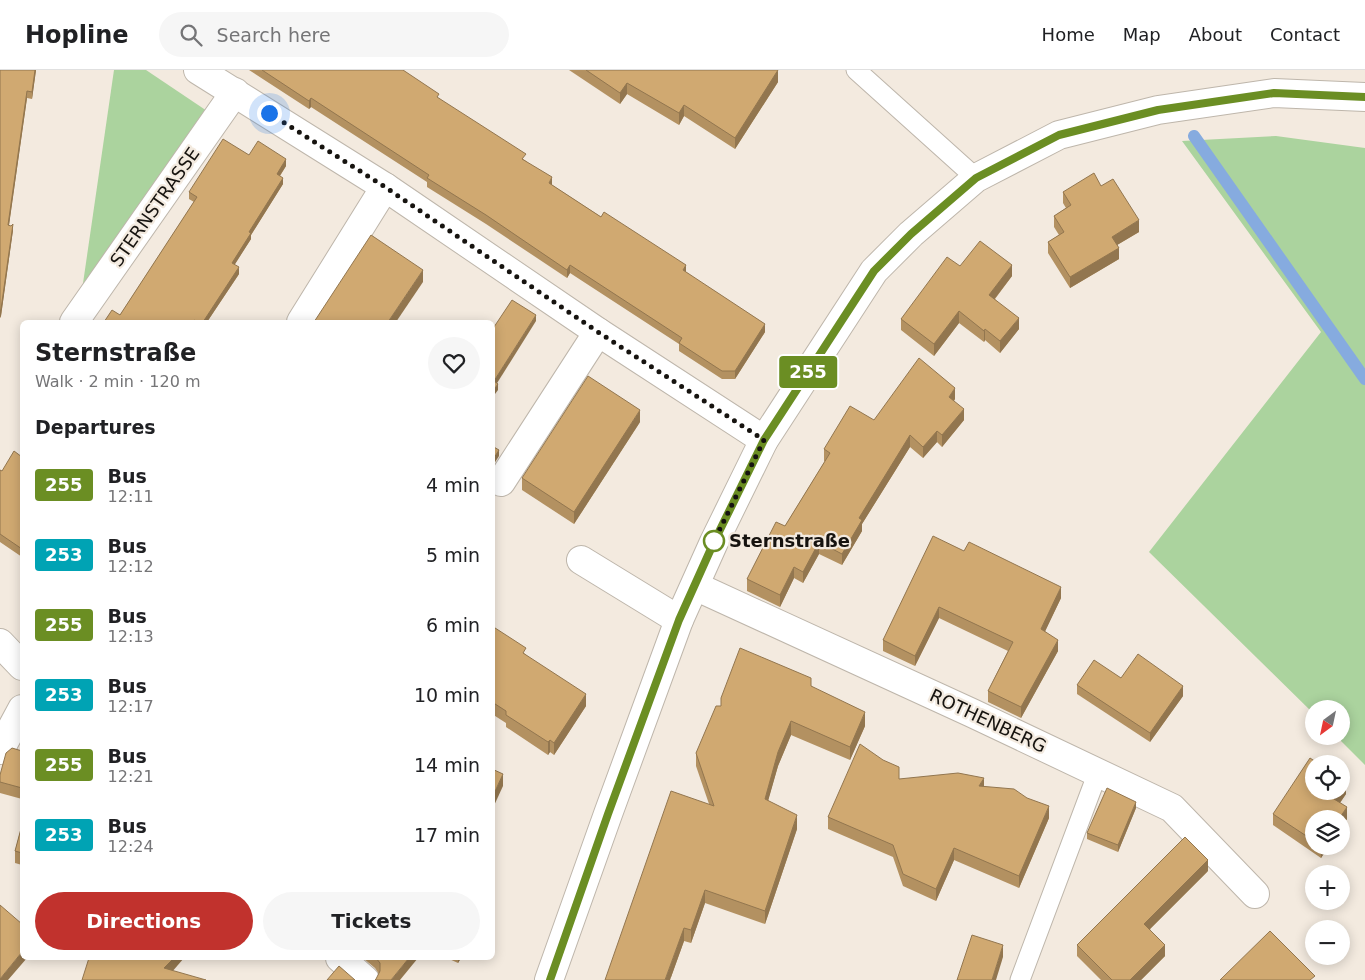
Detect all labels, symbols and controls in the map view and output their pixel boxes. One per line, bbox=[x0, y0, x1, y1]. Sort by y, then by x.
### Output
search box bbox=[159, 12, 509, 57]
text: Hopline bbox=[25, 21, 129, 49]
icon: search bbox=[177, 21, 205, 49]
text: Search here bbox=[217, 24, 331, 46]
text: Home bbox=[1042, 24, 1095, 45]
text: Map bbox=[1123, 24, 1161, 45]
text: About bbox=[1189, 24, 1242, 45]
text: Contact bbox=[1270, 24, 1340, 45]
your location bbox=[257, 101, 282, 126]
street label: STERNSTRASSE bbox=[106, 143, 203, 270]
button: heart bbox=[428, 337, 480, 389]
text: Sternstraße bbox=[35, 339, 196, 367]
line badge: 255 bbox=[779, 356, 837, 388]
text: 255 bbox=[789, 361, 827, 382]
text: Walk · 2 min · 120 m bbox=[35, 372, 200, 391]
text: Departures bbox=[35, 416, 156, 438]
text: Bus bbox=[108, 465, 147, 487]
text: 255 bbox=[45, 474, 83, 495]
text: 4 min bbox=[426, 474, 480, 496]
text: 12:11 bbox=[108, 487, 154, 506]
marker: Sternstraße bbox=[703, 530, 725, 552]
place label: Sternstraße bbox=[729, 530, 850, 551]
text: Bus bbox=[108, 535, 147, 557]
text: 253 bbox=[45, 544, 83, 565]
text: 5 min bbox=[426, 544, 480, 566]
text: 12:12 bbox=[108, 557, 154, 576]
text: Bus bbox=[108, 605, 147, 627]
text: 255 bbox=[45, 614, 83, 635]
text: 6 min bbox=[426, 614, 480, 636]
text: 12:13 bbox=[108, 627, 154, 646]
text: Bus bbox=[108, 675, 147, 697]
text: 253 bbox=[45, 684, 83, 705]
text: 10 min bbox=[414, 684, 480, 706]
street label: ROTHENBERG bbox=[927, 684, 1050, 757]
text: 12:17 bbox=[108, 697, 154, 716]
north arrow bbox=[1305, 700, 1350, 745]
map controls bbox=[1305, 700, 1350, 965]
text: Bus bbox=[108, 745, 147, 767]
text: 255 bbox=[45, 754, 83, 775]
text: 14 min bbox=[414, 754, 480, 776]
button: locate bbox=[1305, 755, 1350, 800]
text: 12:21 bbox=[108, 767, 154, 786]
button: layers bbox=[1305, 810, 1350, 855]
text: Bus bbox=[108, 815, 147, 837]
text: 253 bbox=[45, 824, 83, 845]
text: 17 min bbox=[414, 824, 480, 846]
text: 12:24 bbox=[108, 837, 154, 856]
button: + bbox=[1305, 865, 1350, 910]
button: Directions bbox=[35, 892, 253, 950]
button: Tickets bbox=[263, 892, 480, 950]
button: − bbox=[1305, 920, 1350, 965]

